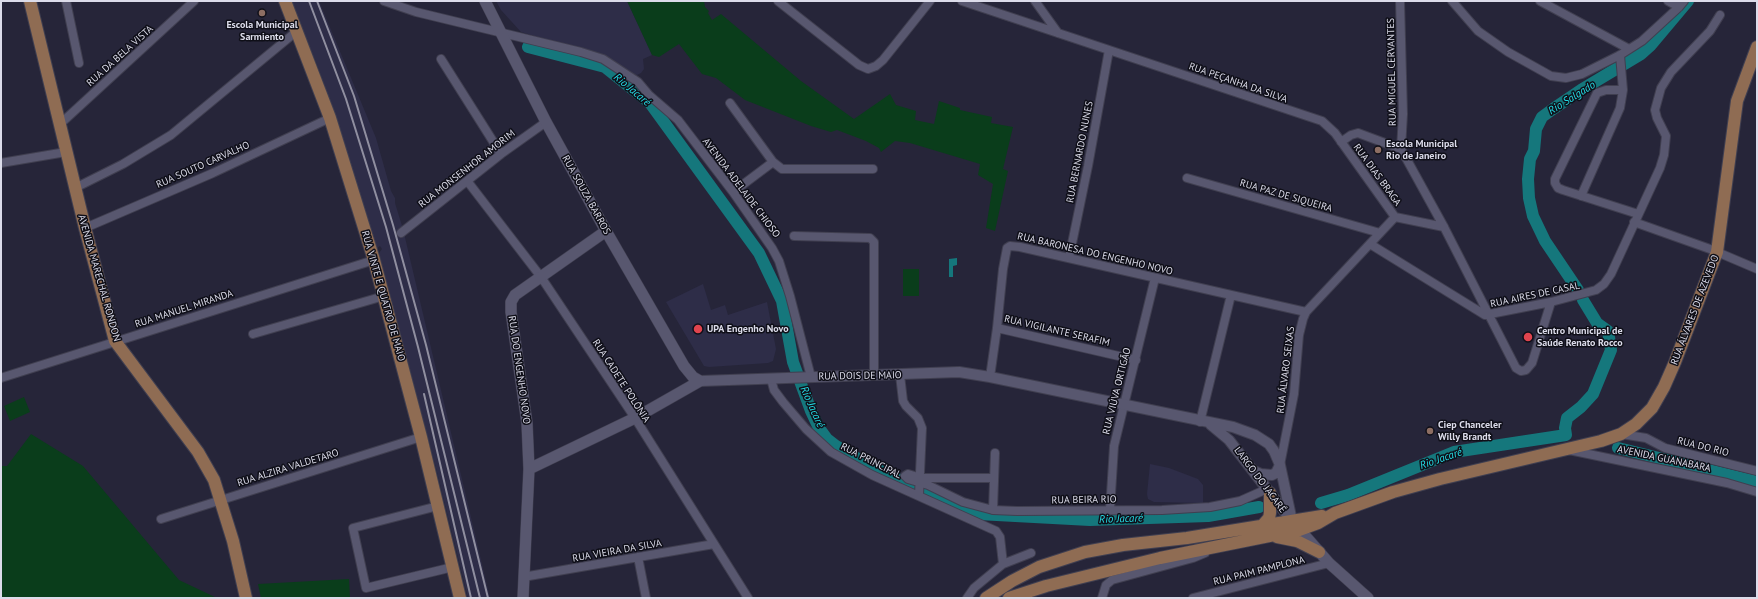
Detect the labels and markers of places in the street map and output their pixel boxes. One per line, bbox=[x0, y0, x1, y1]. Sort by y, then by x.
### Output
marker: Escola Municipal Sarmiento bbox=[257, 8, 267, 18]
place label: Escola Municipal Sarmiento bbox=[226, 19, 298, 42]
place label: Escola Municipal Rio de Janeiro bbox=[1386, 138, 1457, 162]
marker: Escola Municipal Rio de Janeiro bbox=[1373, 145, 1383, 155]
marker: UPA Engenho Novo bbox=[692, 323, 704, 335]
place label: UPA Engenho Novo bbox=[707, 323, 789, 335]
place label: Centro Municipal de Saúde Renato Rocco bbox=[1537, 325, 1623, 348]
marker: Centro Municipal de Saúde Renato Rocco bbox=[1522, 331, 1534, 343]
place label: Ciep Chanceler Willy Brandt bbox=[1438, 419, 1502, 442]
marker: Ciep Chanceler Willy Brandt bbox=[1425, 426, 1435, 436]

